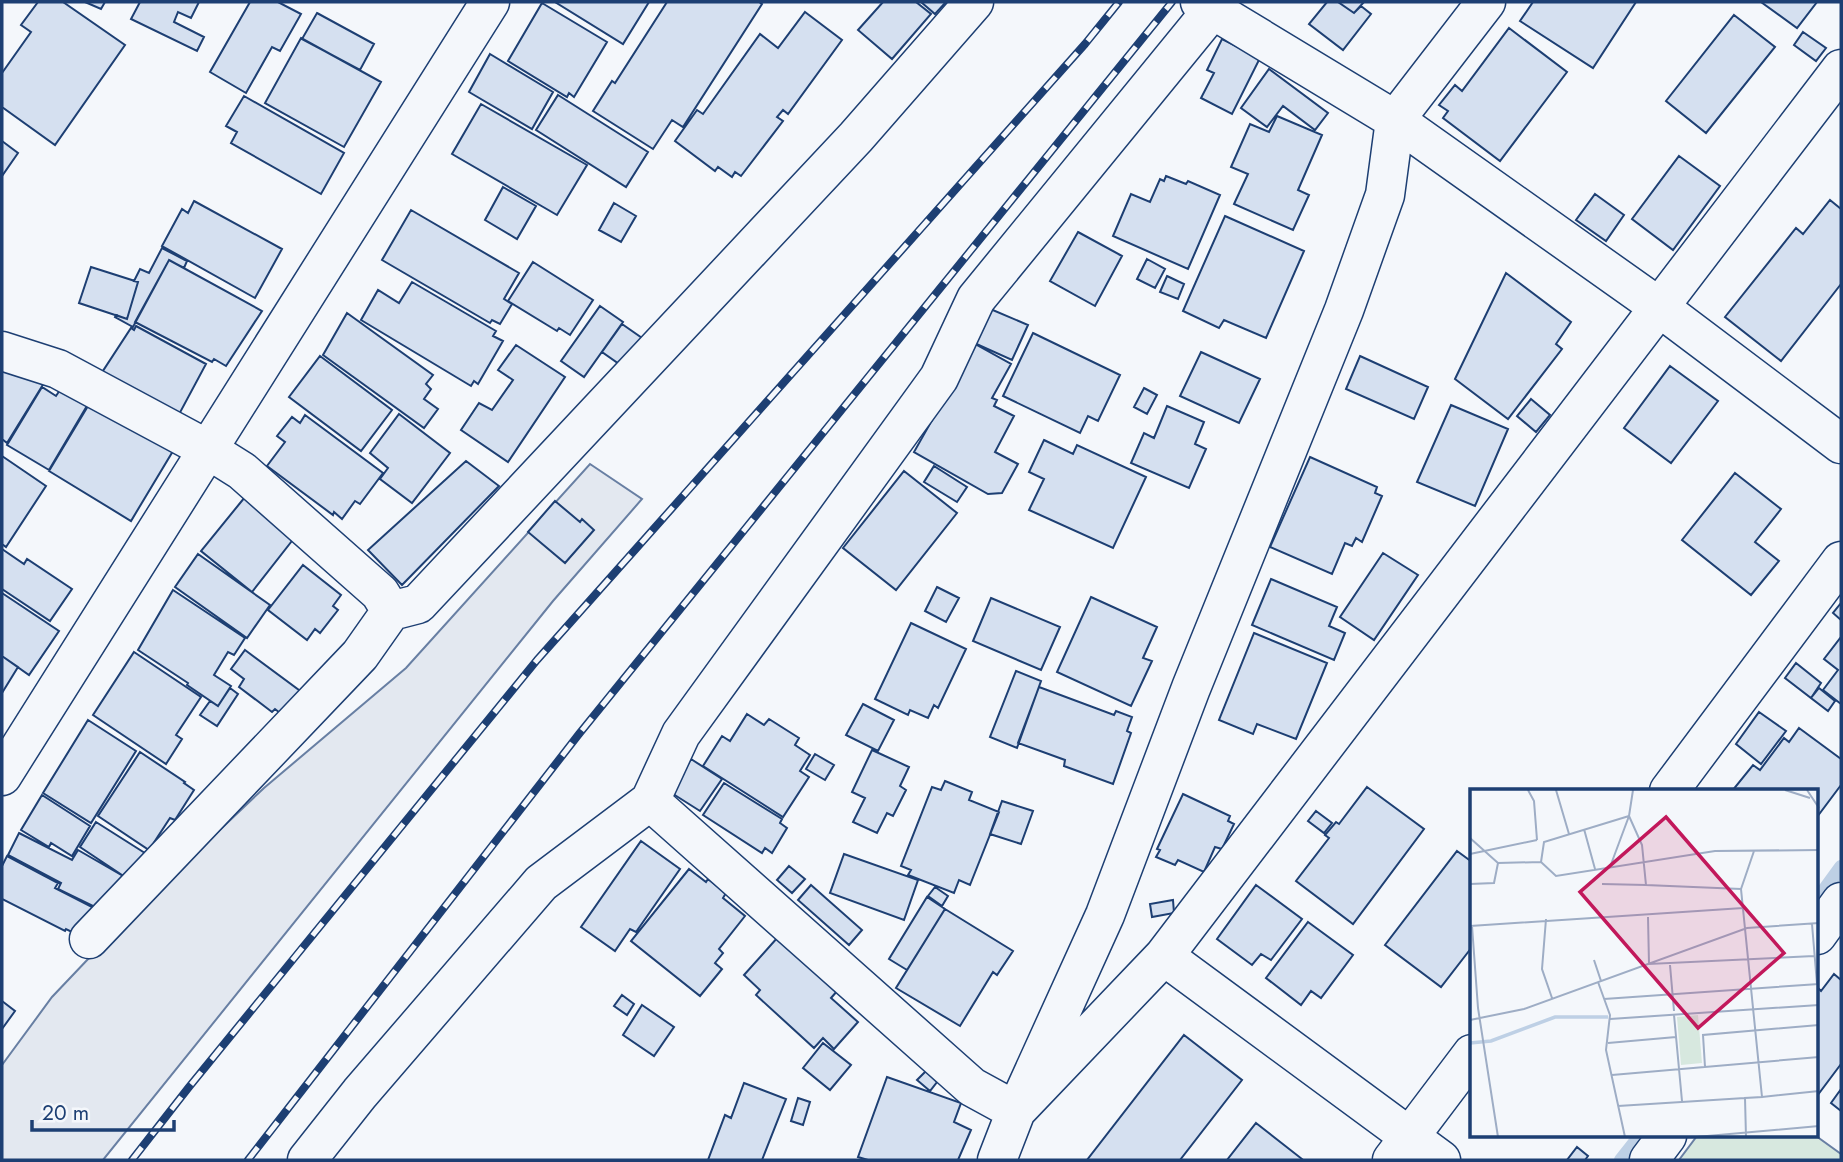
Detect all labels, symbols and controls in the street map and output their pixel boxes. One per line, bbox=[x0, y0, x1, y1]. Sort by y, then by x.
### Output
inset map bbox=[1470, 789, 1818, 1138]
scale bar bbox=[32, 1088, 173, 1132]
text: 20 m bbox=[42, 1098, 89, 1128]

